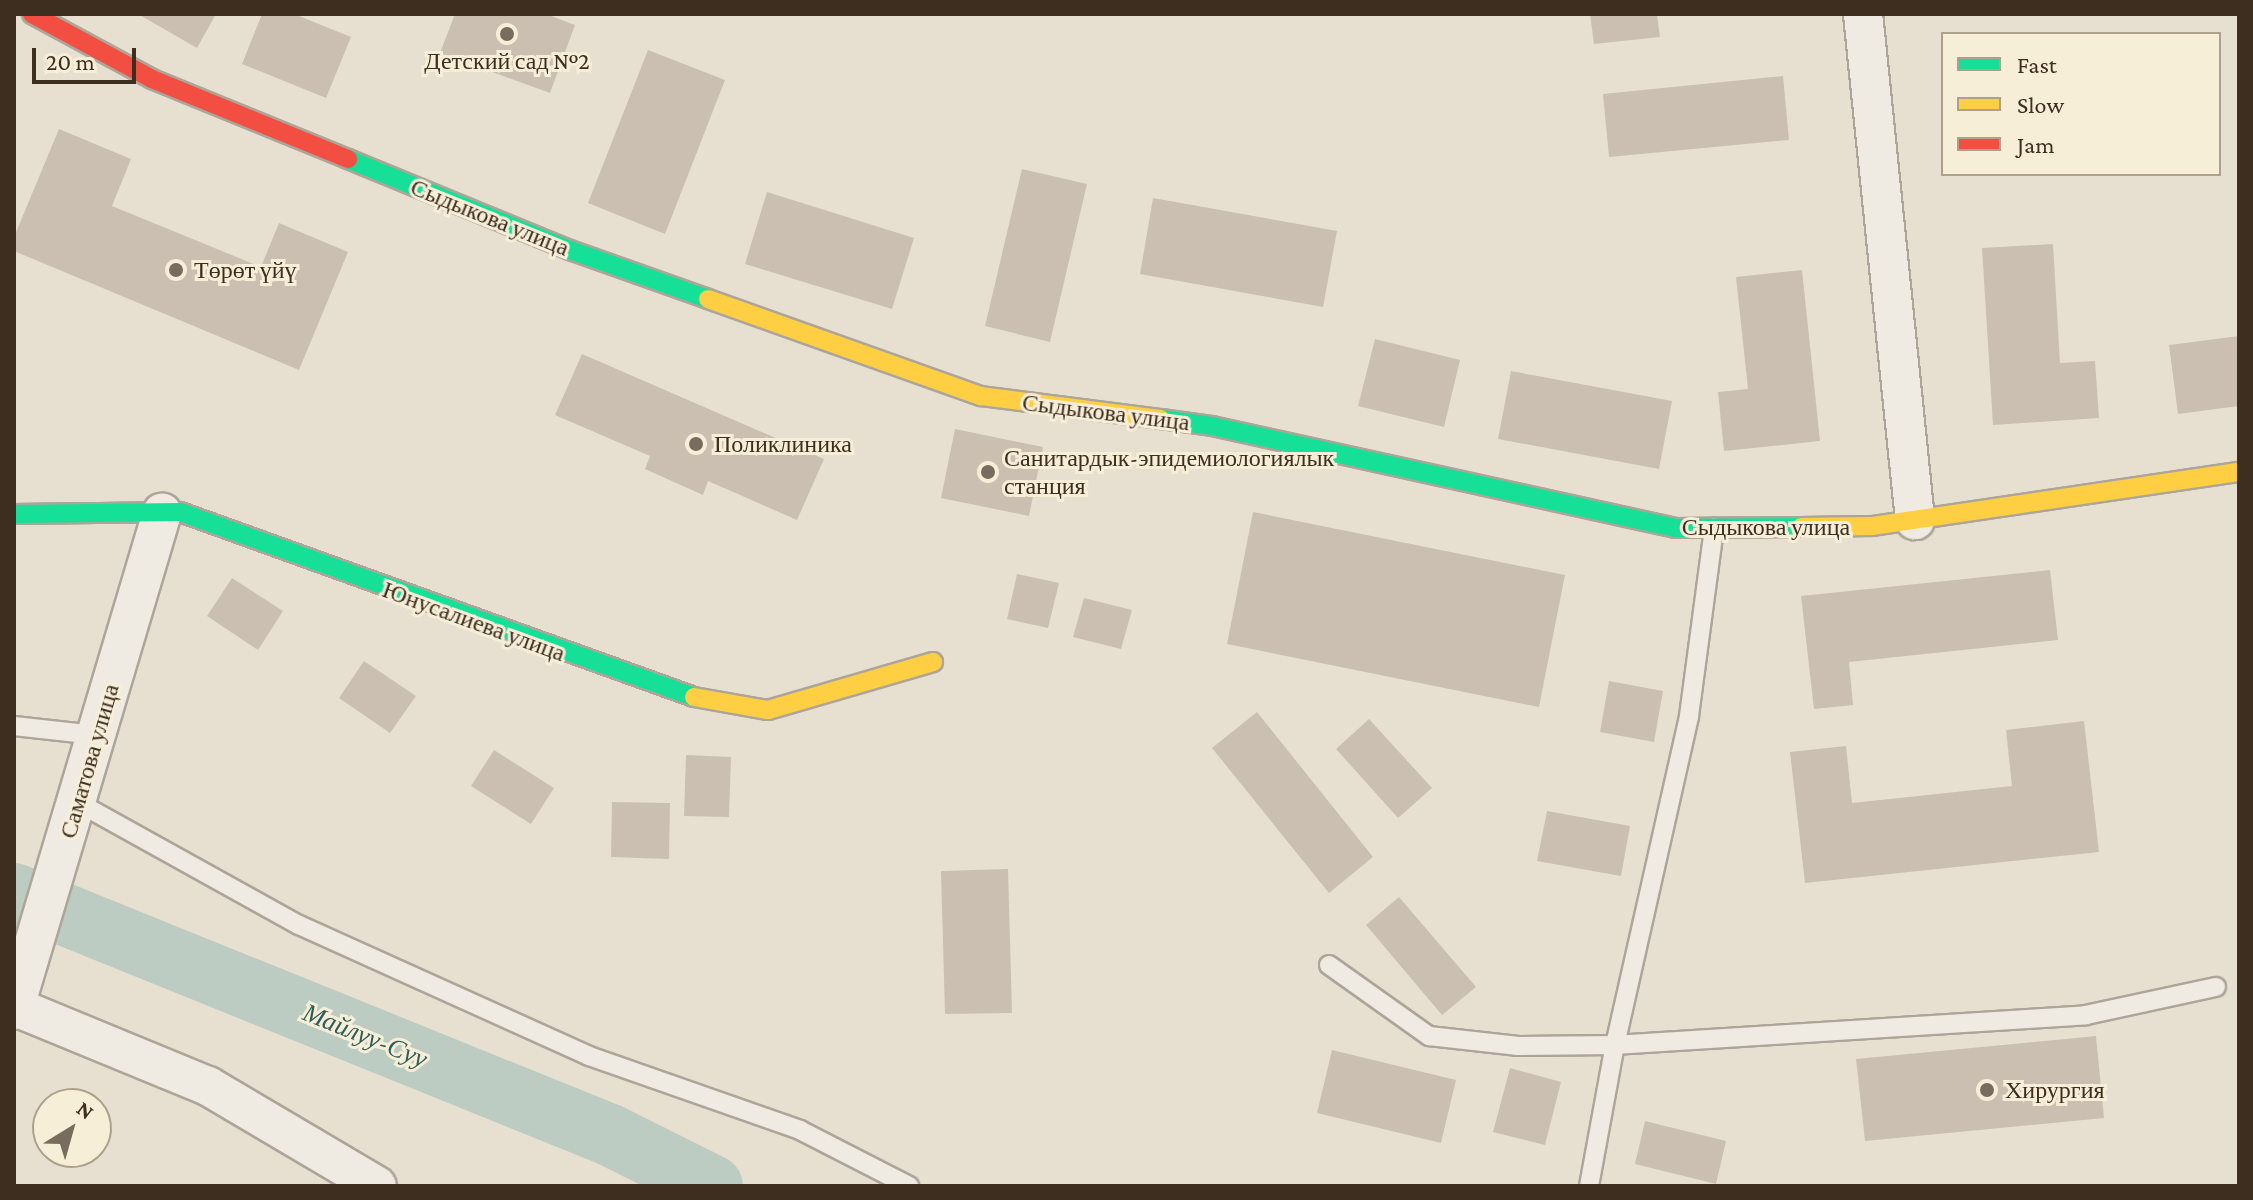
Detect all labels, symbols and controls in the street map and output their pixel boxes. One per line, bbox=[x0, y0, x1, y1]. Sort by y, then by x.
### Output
marker: Детский сад №2 bbox=[498, 25, 516, 43]
scale bar bbox=[36, 32, 140, 82]
legend bbox=[1941, 32, 2221, 176]
place label: Детский сад №2 bbox=[424, 47, 590, 75]
text: 20 m bbox=[46, 48, 95, 75]
text: Fast bbox=[2017, 51, 2057, 78]
text: Slow bbox=[2017, 91, 2064, 118]
text: Jam bbox=[2017, 131, 2055, 158]
street label: Сыдыкова улица bbox=[407, 172, 573, 262]
place label: Төрөт үйү bbox=[194, 256, 296, 284]
marker: Төрөт үйү bbox=[165, 259, 187, 281]
street label: Сыдыкова улица bbox=[1021, 387, 1191, 437]
place label: Поликлиника bbox=[714, 430, 852, 458]
marker: Поликлиника bbox=[685, 433, 707, 455]
place label: Санитардык-эпидемиологиялык станция bbox=[1004, 444, 1334, 500]
marker: Санитардык-эпидемиологиялык станция bbox=[979, 463, 997, 481]
street label: Сыдыкова улица bbox=[1682, 513, 1850, 541]
street label: Юнусалиева улица bbox=[379, 575, 569, 667]
street label: Саматова улица bbox=[53, 680, 125, 842]
water label: Майлуу-Суу bbox=[298, 997, 432, 1075]
place label: Хирургия bbox=[2005, 1076, 2105, 1104]
marker: Хирургия bbox=[1976, 1079, 1998, 1101]
north arrow bbox=[32, 1088, 112, 1168]
text: N bbox=[72, 1096, 99, 1125]

